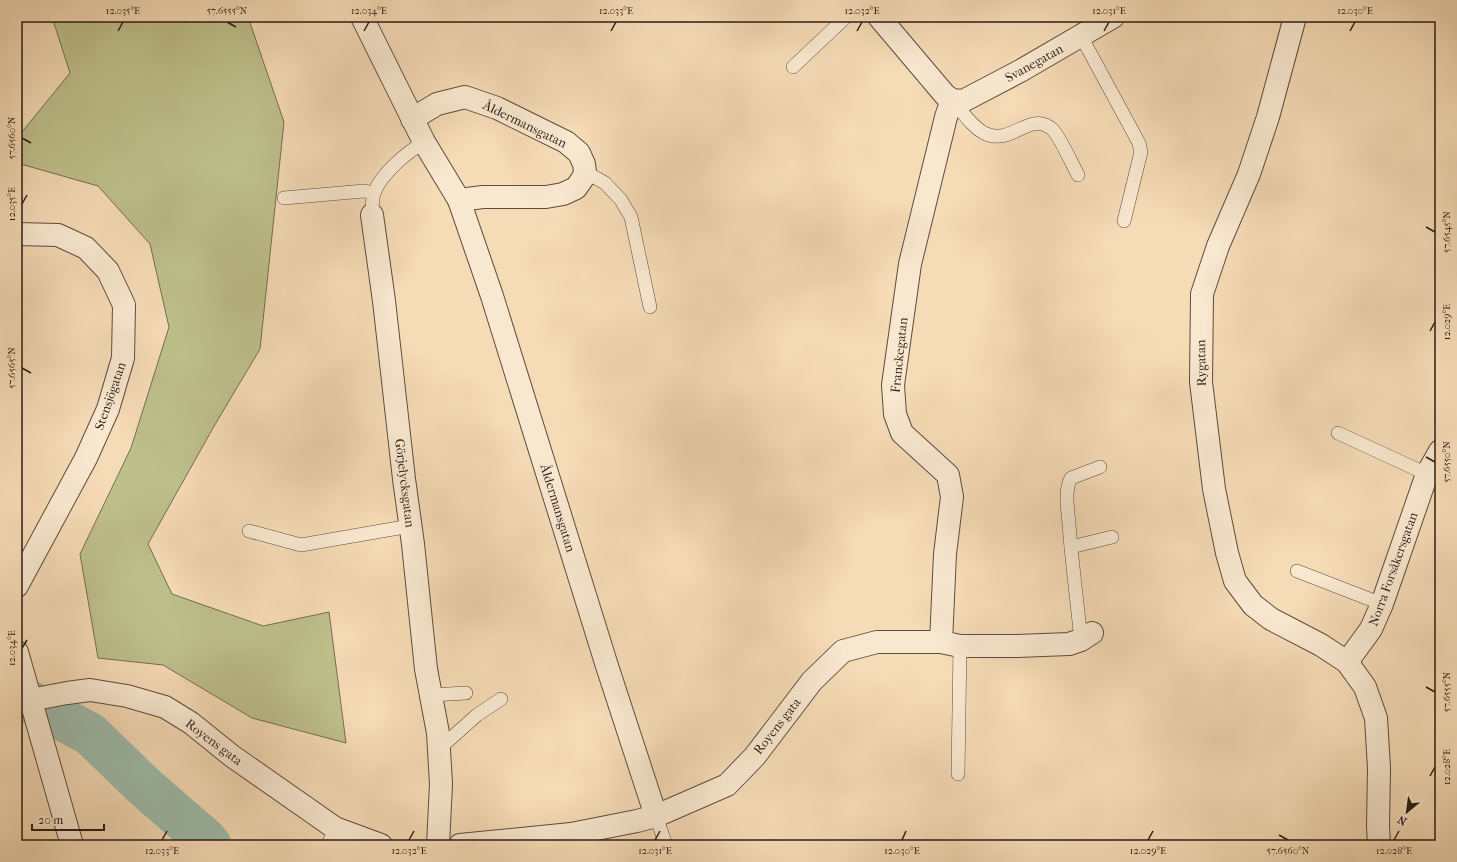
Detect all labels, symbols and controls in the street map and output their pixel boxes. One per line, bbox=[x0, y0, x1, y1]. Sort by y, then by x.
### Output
text: 12.035°E bbox=[106, 5, 140, 17]
text: 57.6555°N bbox=[207, 5, 248, 17]
text: 12.034°E bbox=[351, 5, 387, 17]
text: 12.033°E bbox=[599, 5, 633, 17]
text: 12.032°E bbox=[844, 5, 880, 17]
text: 12.031°E bbox=[1092, 5, 1126, 17]
text: 12.030°E bbox=[1337, 5, 1373, 17]
street label: Svanegatan bbox=[1002, 41, 1066, 85]
street label: Åldermansgatan bbox=[480, 97, 570, 151]
text: 57.6560°N bbox=[6, 116, 18, 159]
text: 12.035°E bbox=[6, 187, 18, 221]
text: 57.6545°N bbox=[1441, 211, 1453, 253]
text: 12.029°E bbox=[1441, 304, 1453, 340]
street label: Franckegatan bbox=[888, 316, 910, 393]
street label: Rygatan bbox=[1193, 339, 1209, 387]
text: 57.6565°N bbox=[6, 347, 18, 389]
street label: Stensjögatan bbox=[91, 359, 129, 432]
street label: Görjelycksgatan bbox=[392, 438, 418, 529]
text: 57.6550°N bbox=[1441, 441, 1453, 483]
street label: Åldermansgatan bbox=[537, 461, 579, 554]
street label: Norra Forsåkersgatan bbox=[1365, 510, 1421, 628]
text: 12.034°E bbox=[6, 630, 18, 666]
text: 57.6555°N bbox=[1441, 671, 1453, 712]
street label: Royens gata bbox=[750, 694, 804, 757]
street label: Royens gata bbox=[183, 716, 246, 769]
text: 12.028°E bbox=[1441, 749, 1453, 785]
north arrow bbox=[1387, 792, 1427, 832]
scale bar bbox=[32, 806, 104, 832]
text: N bbox=[1395, 812, 1409, 828]
text: 20 m bbox=[38, 813, 63, 827]
text: 12.033°E bbox=[145, 845, 179, 857]
text: 12.032°E bbox=[391, 845, 427, 857]
text: 12.031°E bbox=[638, 845, 672, 857]
text: 12.030°E bbox=[884, 845, 920, 857]
text: 12.029°E bbox=[1130, 845, 1166, 857]
text: 57.6560°N bbox=[1267, 845, 1310, 857]
text: 12.028°E bbox=[1376, 845, 1412, 857]

